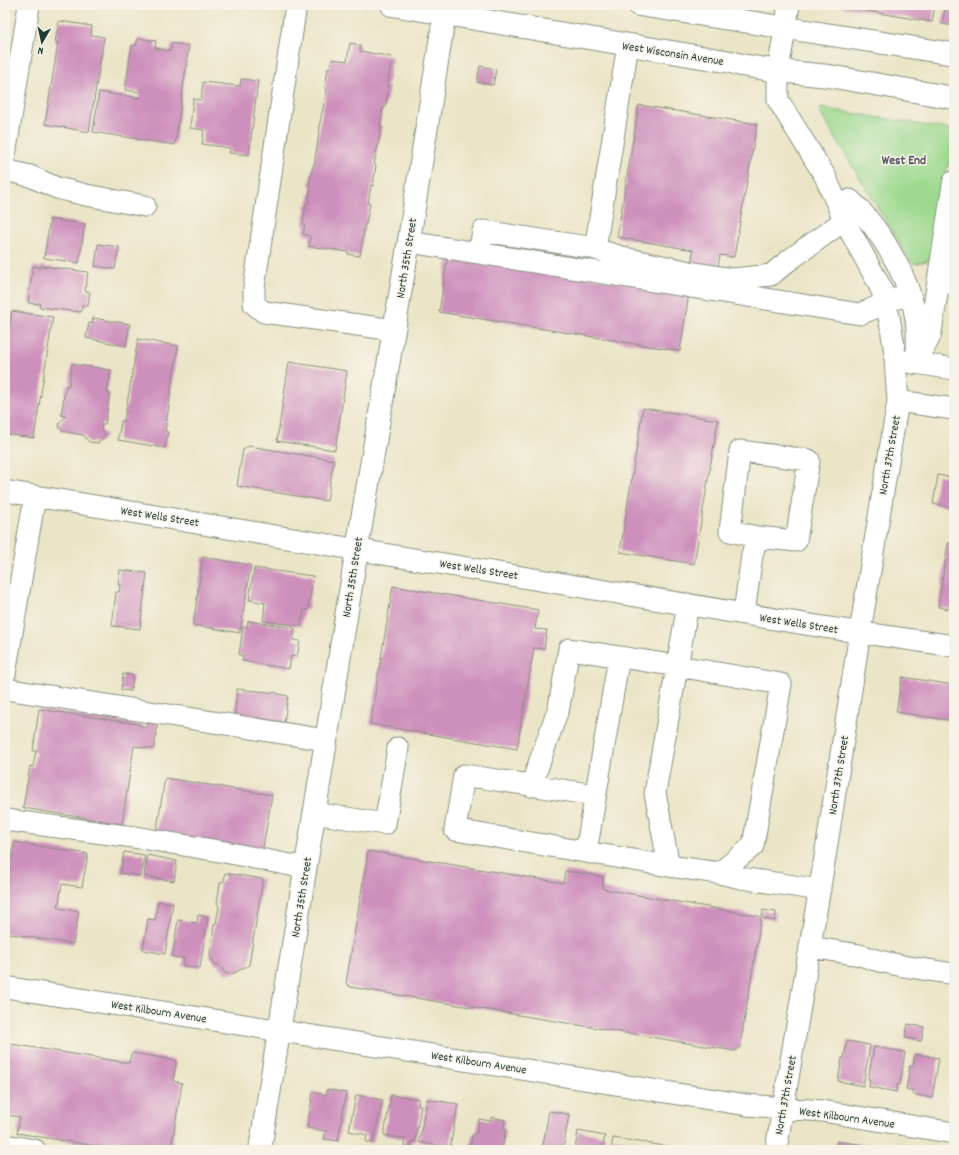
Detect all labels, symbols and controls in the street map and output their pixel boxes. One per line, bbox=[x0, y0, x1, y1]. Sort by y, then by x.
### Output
north arrow bbox=[22, 22, 62, 62]
street label: West Wisconsin Avenue bbox=[621, 38, 725, 71]
text: N bbox=[36, 41, 45, 58]
district label: West End bbox=[882, 152, 926, 171]
street label: North 35th Street bbox=[393, 216, 422, 300]
street label: North 37th Street bbox=[875, 414, 906, 496]
street label: West Wells Street bbox=[119, 503, 201, 532]
street label: North 35th Street bbox=[339, 535, 368, 619]
street label: West Wells Street bbox=[438, 556, 520, 585]
street label: West Wells Street bbox=[758, 610, 840, 639]
street label: North 37th Street bbox=[825, 734, 854, 816]
street label: North 35th Street bbox=[288, 855, 317, 939]
street label: West Kilbourn Avenue bbox=[110, 997, 208, 1028]
street label: West Kilbourn Avenue bbox=[430, 1048, 528, 1079]
street label: North 37th Street bbox=[771, 1054, 802, 1136]
street label: West Kilbourn Avenue bbox=[798, 1103, 896, 1134]

